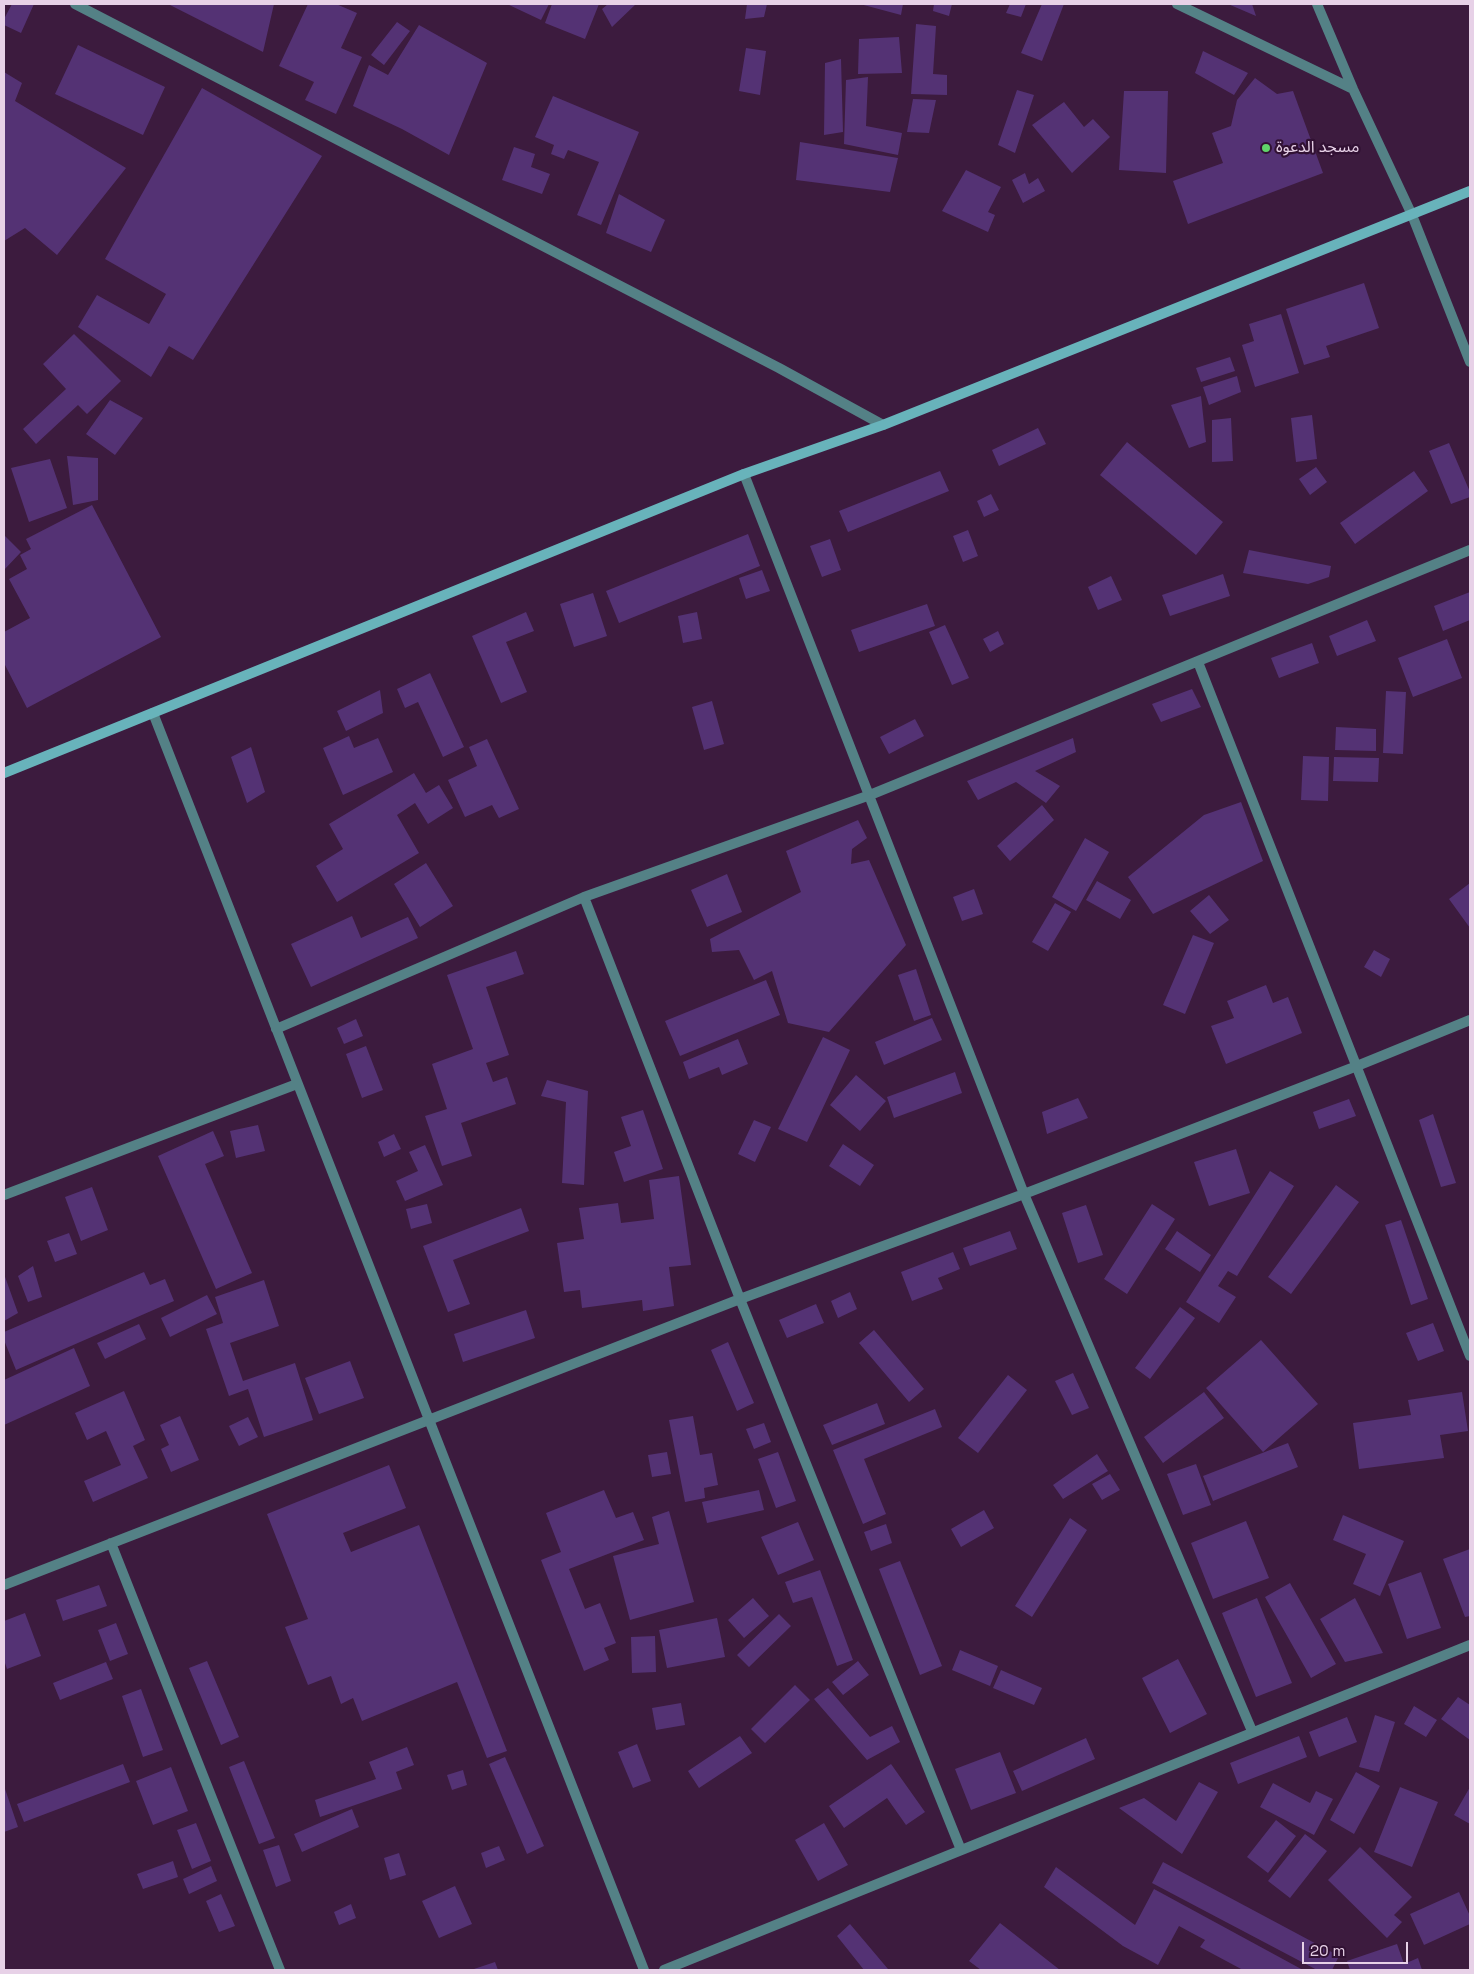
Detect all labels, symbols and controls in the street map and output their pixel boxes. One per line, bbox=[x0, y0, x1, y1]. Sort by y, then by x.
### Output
place label: مسجد الدعوة bbox=[1276, 138, 1359, 158]
marker: مسجد الدعوة bbox=[1260, 142, 1272, 154]
scale bar bbox=[1304, 1932, 1410, 1964]
text: 20 m bbox=[1310, 1941, 1345, 1960]

